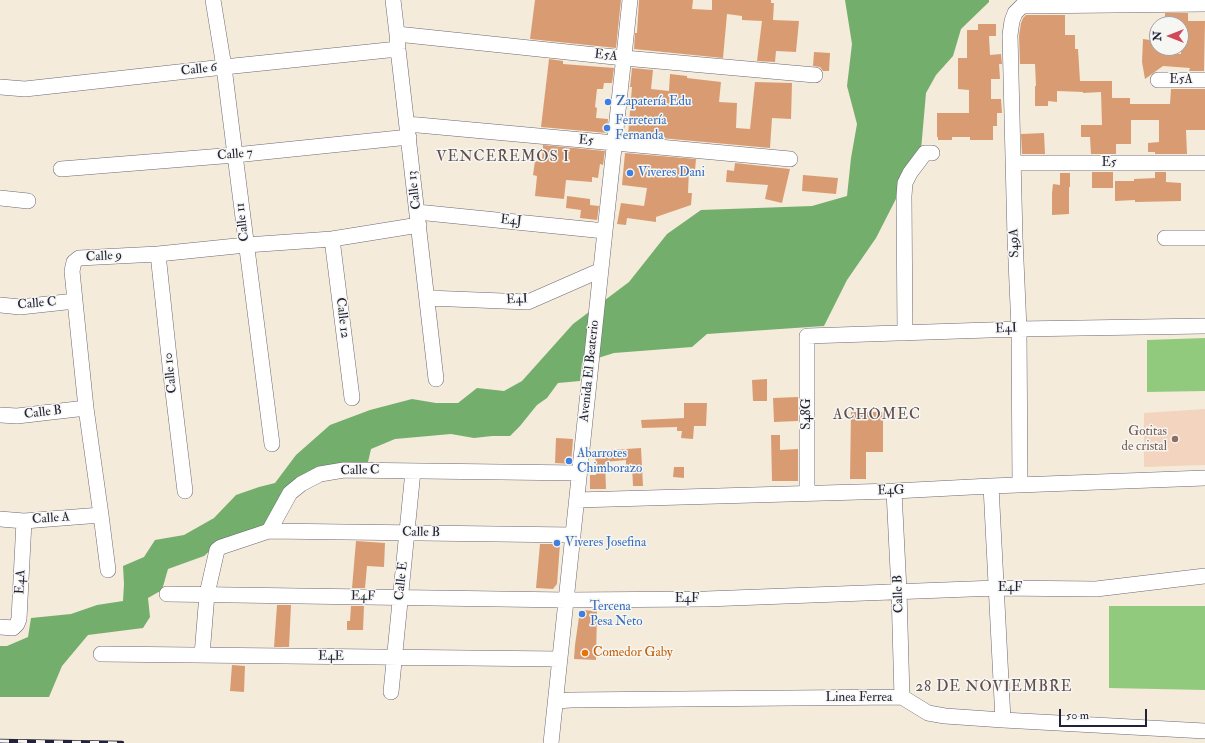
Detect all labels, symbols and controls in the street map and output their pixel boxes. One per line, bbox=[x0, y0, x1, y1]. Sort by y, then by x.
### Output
north arrow bbox=[1149, 16, 1189, 56]
text: N bbox=[1151, 31, 1164, 41]
street label: E5A bbox=[594, 47, 618, 65]
street label: Calle 6 bbox=[180, 60, 218, 80]
street label: E5A bbox=[1169, 72, 1193, 88]
place label: Zapatería Edu bbox=[616, 94, 692, 110]
marker: Zapatería Edu bbox=[603, 97, 613, 107]
place label: Ferretería Fernanda bbox=[615, 113, 667, 144]
marker: Ferretería Fernanda bbox=[602, 123, 612, 133]
street label: E5 bbox=[578, 133, 594, 149]
street label: Calle 7 bbox=[217, 146, 253, 164]
district label: VENCEREMOS I bbox=[436, 149, 570, 167]
street label: E5 bbox=[1101, 155, 1117, 171]
place label: Viveres Dani bbox=[638, 165, 705, 181]
marker: Viveres Dani bbox=[625, 168, 635, 178]
street label: Calle 13 bbox=[405, 170, 425, 210]
street label: Calle 11 bbox=[233, 202, 253, 242]
street label: E4J bbox=[499, 212, 523, 230]
street label: S49A bbox=[1007, 228, 1023, 258]
street label: Calle 9 bbox=[85, 248, 123, 266]
street label: E4I bbox=[506, 292, 528, 308]
street label: Calle C bbox=[17, 295, 57, 313]
street label: Calle 12 bbox=[332, 297, 352, 339]
street label: Avenida El Beaterio bbox=[577, 319, 603, 423]
street label: E4I bbox=[995, 321, 1017, 337]
street label: Calle 10 bbox=[161, 352, 181, 394]
street label: S48G bbox=[799, 398, 815, 430]
street label: Calle B bbox=[23, 403, 63, 423]
district label: ACHOMEC bbox=[833, 407, 921, 425]
place label: Gotitas de cristal bbox=[1122, 424, 1167, 455]
marker: Gotitas de cristal bbox=[1170, 434, 1180, 444]
place label: Abarrotes Chimborazo bbox=[577, 446, 642, 477]
marker: Abarrotes Chimborazo bbox=[564, 456, 574, 466]
street label: Calle C bbox=[340, 463, 380, 479]
street label: E4G bbox=[877, 483, 905, 499]
street label: Calle A bbox=[32, 510, 70, 528]
street label: Calle B bbox=[402, 525, 440, 541]
place label: Viveres Josefina bbox=[565, 535, 646, 551]
marker: Viveres Josefina bbox=[552, 538, 562, 548]
street label: Calle E bbox=[392, 561, 412, 601]
street label: E4A bbox=[13, 569, 29, 595]
street label: Calle B bbox=[891, 575, 907, 613]
street label: E4F bbox=[998, 580, 1022, 596]
street label: E4F bbox=[351, 589, 375, 605]
street label: E4F bbox=[675, 591, 699, 607]
place label: Tercena Pesa Neto bbox=[590, 599, 642, 630]
marker: Tercena Pesa Neto bbox=[577, 609, 587, 619]
place label: Comedor Gaby bbox=[593, 645, 673, 661]
marker: Comedor Gaby bbox=[580, 648, 590, 658]
street label: E4E bbox=[318, 649, 344, 665]
district label: 28 DE NOVIEMBRE bbox=[915, 679, 1073, 697]
street label: Linea Ferrea bbox=[826, 690, 892, 706]
scale bar bbox=[1061, 701, 1149, 727]
text: 50 m bbox=[1066, 708, 1089, 723]

